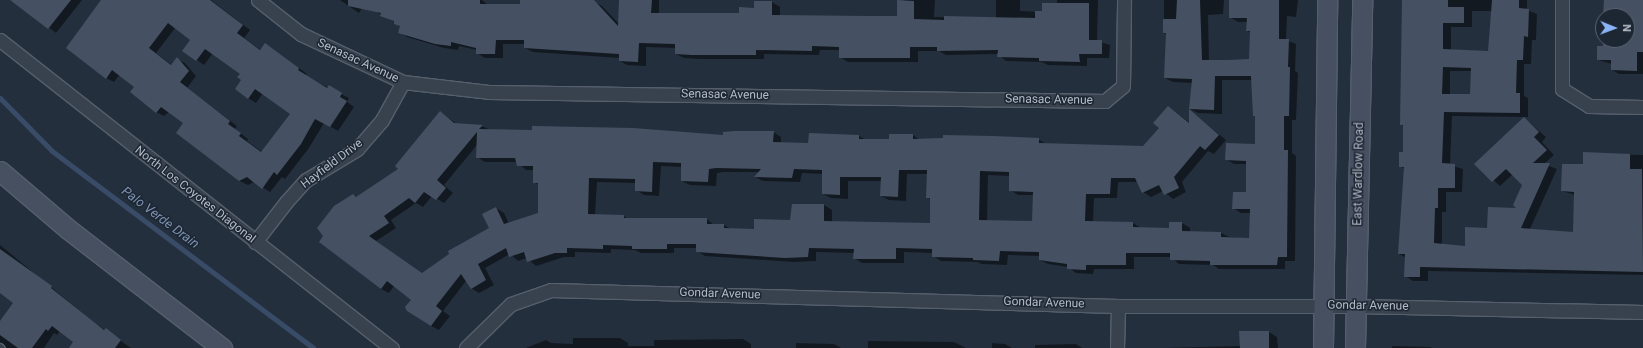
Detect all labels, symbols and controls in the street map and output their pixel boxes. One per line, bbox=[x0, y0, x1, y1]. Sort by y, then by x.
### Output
north arrow bbox=[1595, 8, 1635, 48]
text: N bbox=[1620, 24, 1633, 32]
street label: Senasac Avenue bbox=[315, 36, 401, 86]
street label: Senasac Avenue bbox=[681, 87, 769, 103]
street label: Senasac Avenue bbox=[1005, 92, 1093, 108]
street label: East Wardlow Road bbox=[1351, 122, 1367, 226]
street label: Hayfield Drive bbox=[298, 136, 366, 192]
street label: North Los Coyotes Diagonal bbox=[132, 143, 258, 247]
water label: Palo Verde Drain bbox=[118, 184, 202, 252]
street label: Gondar Avenue bbox=[679, 285, 761, 303]
street label: Gondar Avenue bbox=[1003, 294, 1085, 312]
street label: Gondar Avenue bbox=[1327, 298, 1409, 314]

